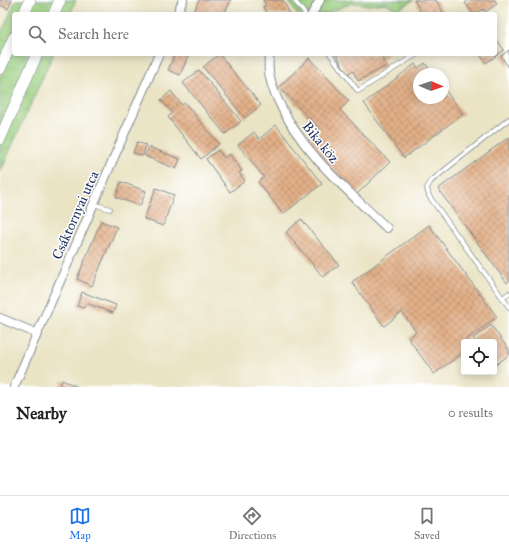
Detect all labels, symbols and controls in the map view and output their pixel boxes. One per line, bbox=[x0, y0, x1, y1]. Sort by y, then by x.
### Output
search box bbox=[12, 12, 497, 56]
icon: search bbox=[26, 23, 48, 45]
text: Search here bbox=[58, 25, 129, 43]
north arrow bbox=[413, 68, 449, 104]
street label: Bika köz bbox=[299, 118, 343, 167]
street label: Csáktornyai utca bbox=[48, 168, 103, 262]
map controls bbox=[461, 339, 497, 375]
button: locate bbox=[461, 339, 497, 375]
text: Nearby bbox=[16, 403, 67, 424]
text: 0 results bbox=[448, 405, 493, 421]
tab: Map bbox=[69, 505, 91, 542]
tab: Directions bbox=[229, 505, 276, 542]
tab: Saved bbox=[414, 505, 440, 542]

